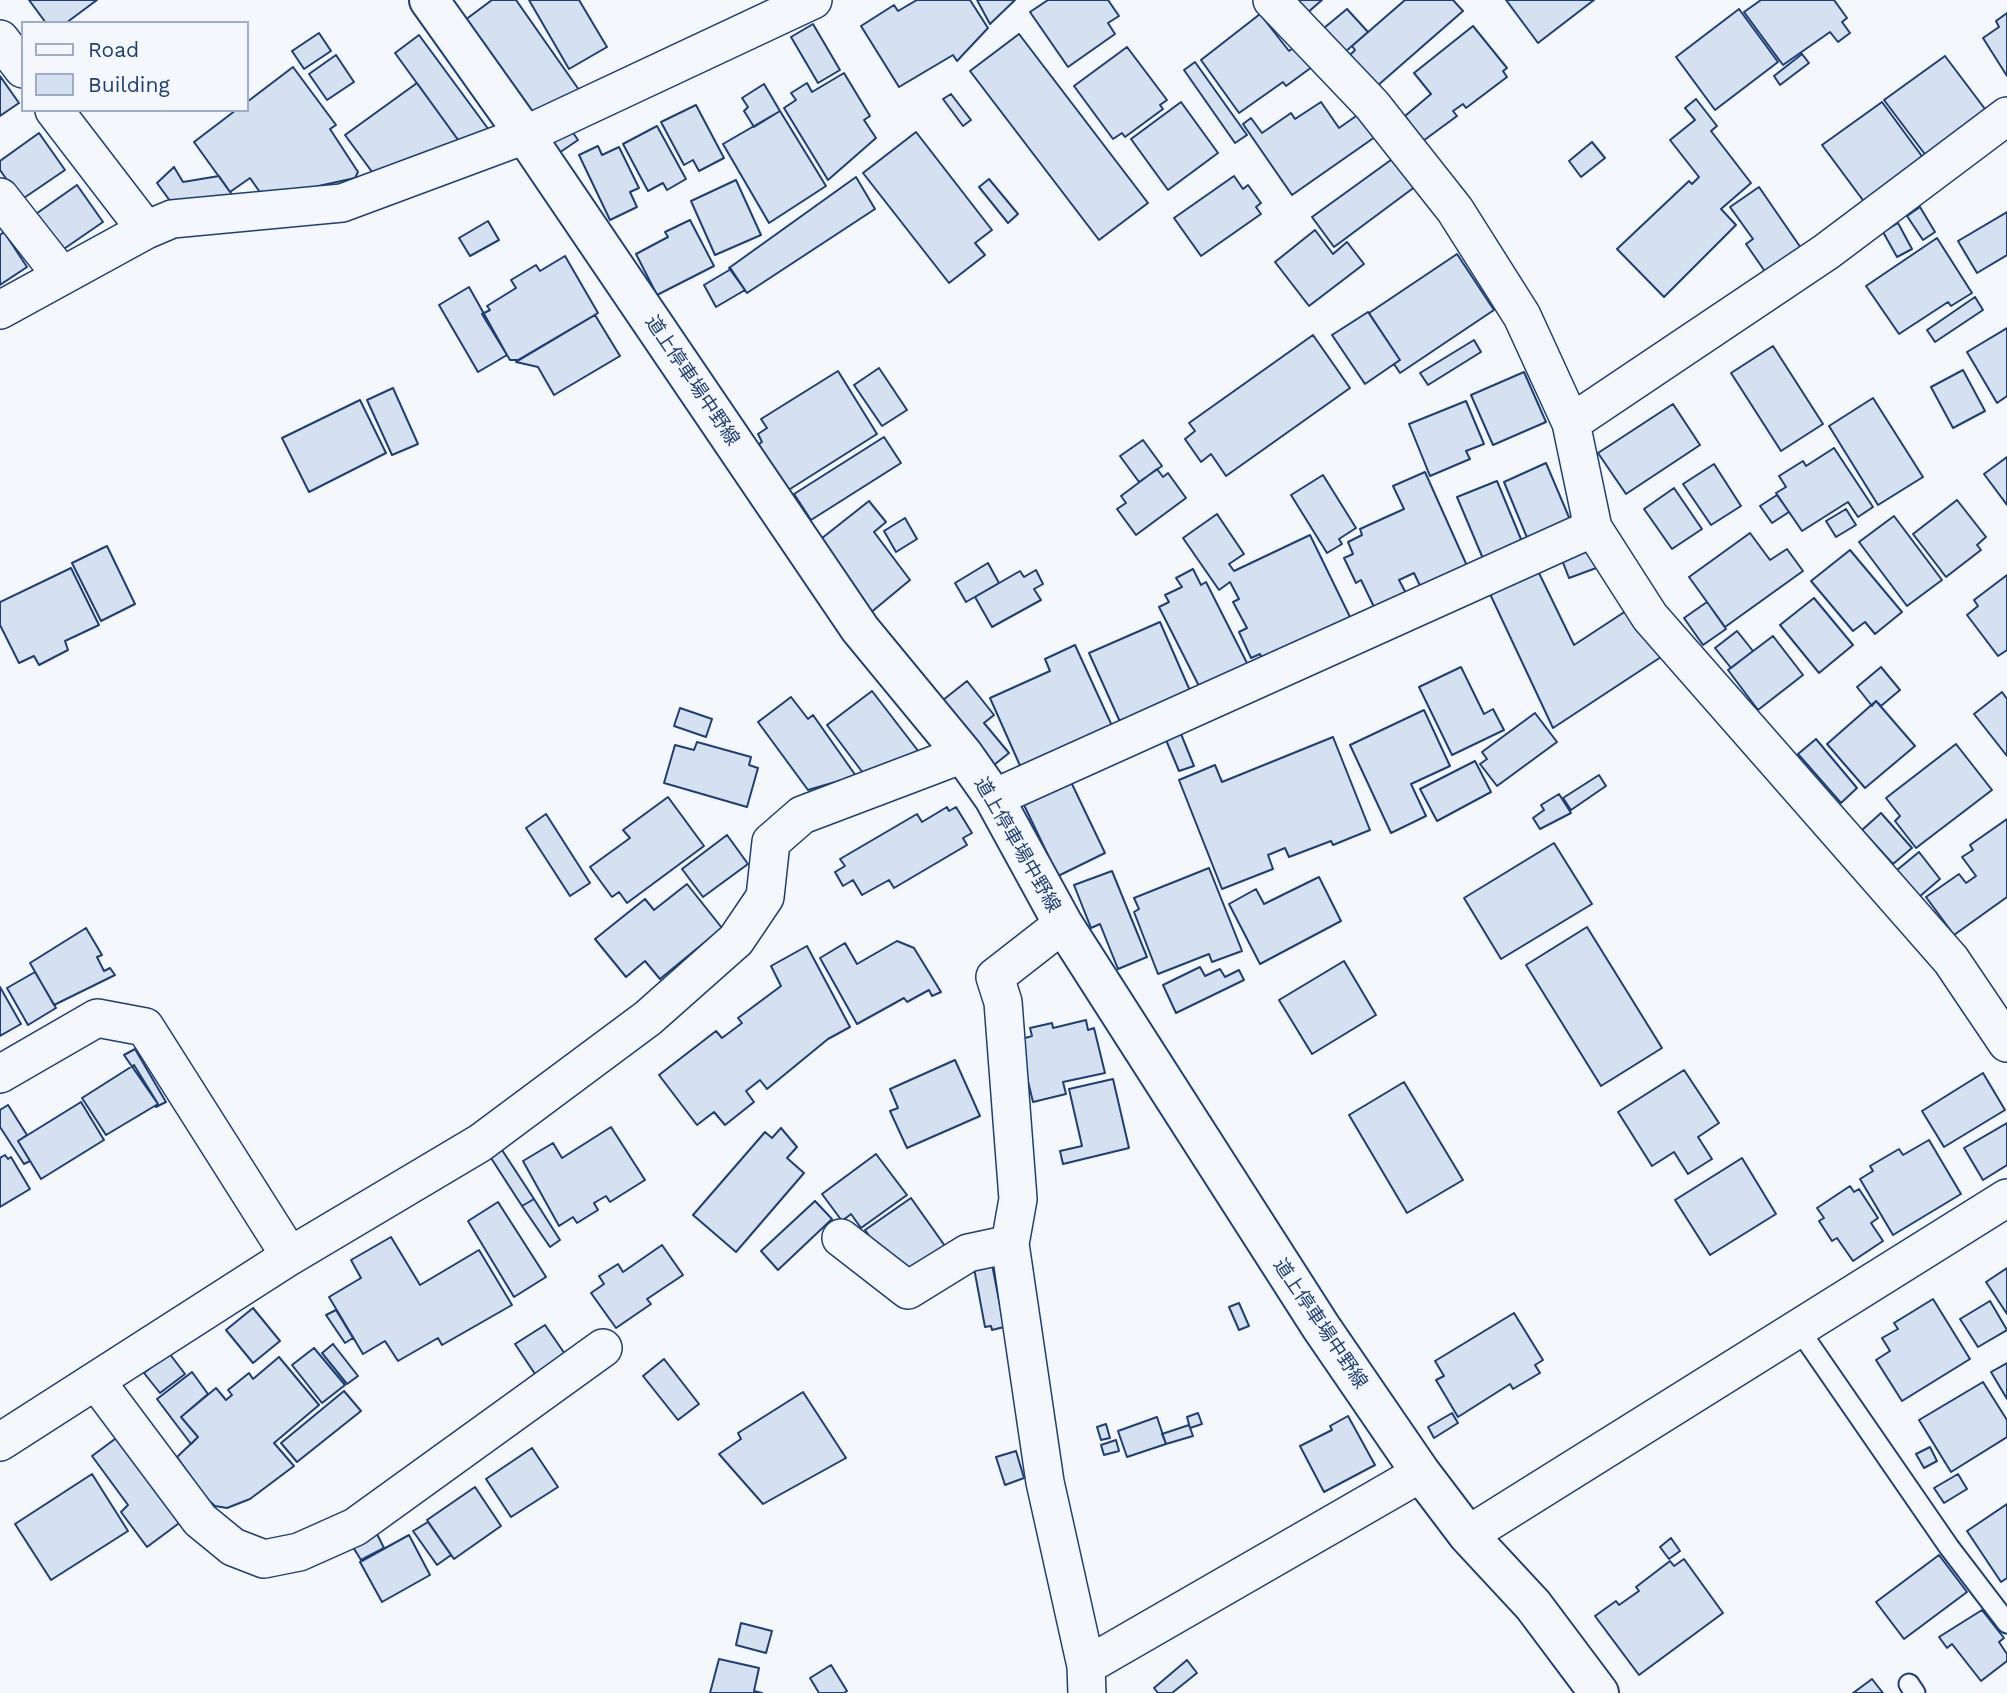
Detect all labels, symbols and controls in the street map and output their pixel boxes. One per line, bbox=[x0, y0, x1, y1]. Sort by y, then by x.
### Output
legend bbox=[21, 21, 248, 112]
text: Road bbox=[88, 37, 139, 62]
text: Building bbox=[88, 72, 170, 97]
street label: 道上停車場中野線 bbox=[640, 312, 744, 450]
street label: 道上停車場中野線 bbox=[969, 773, 1065, 917]
street label: 道上停車場中野線 bbox=[1268, 1255, 1372, 1393]

